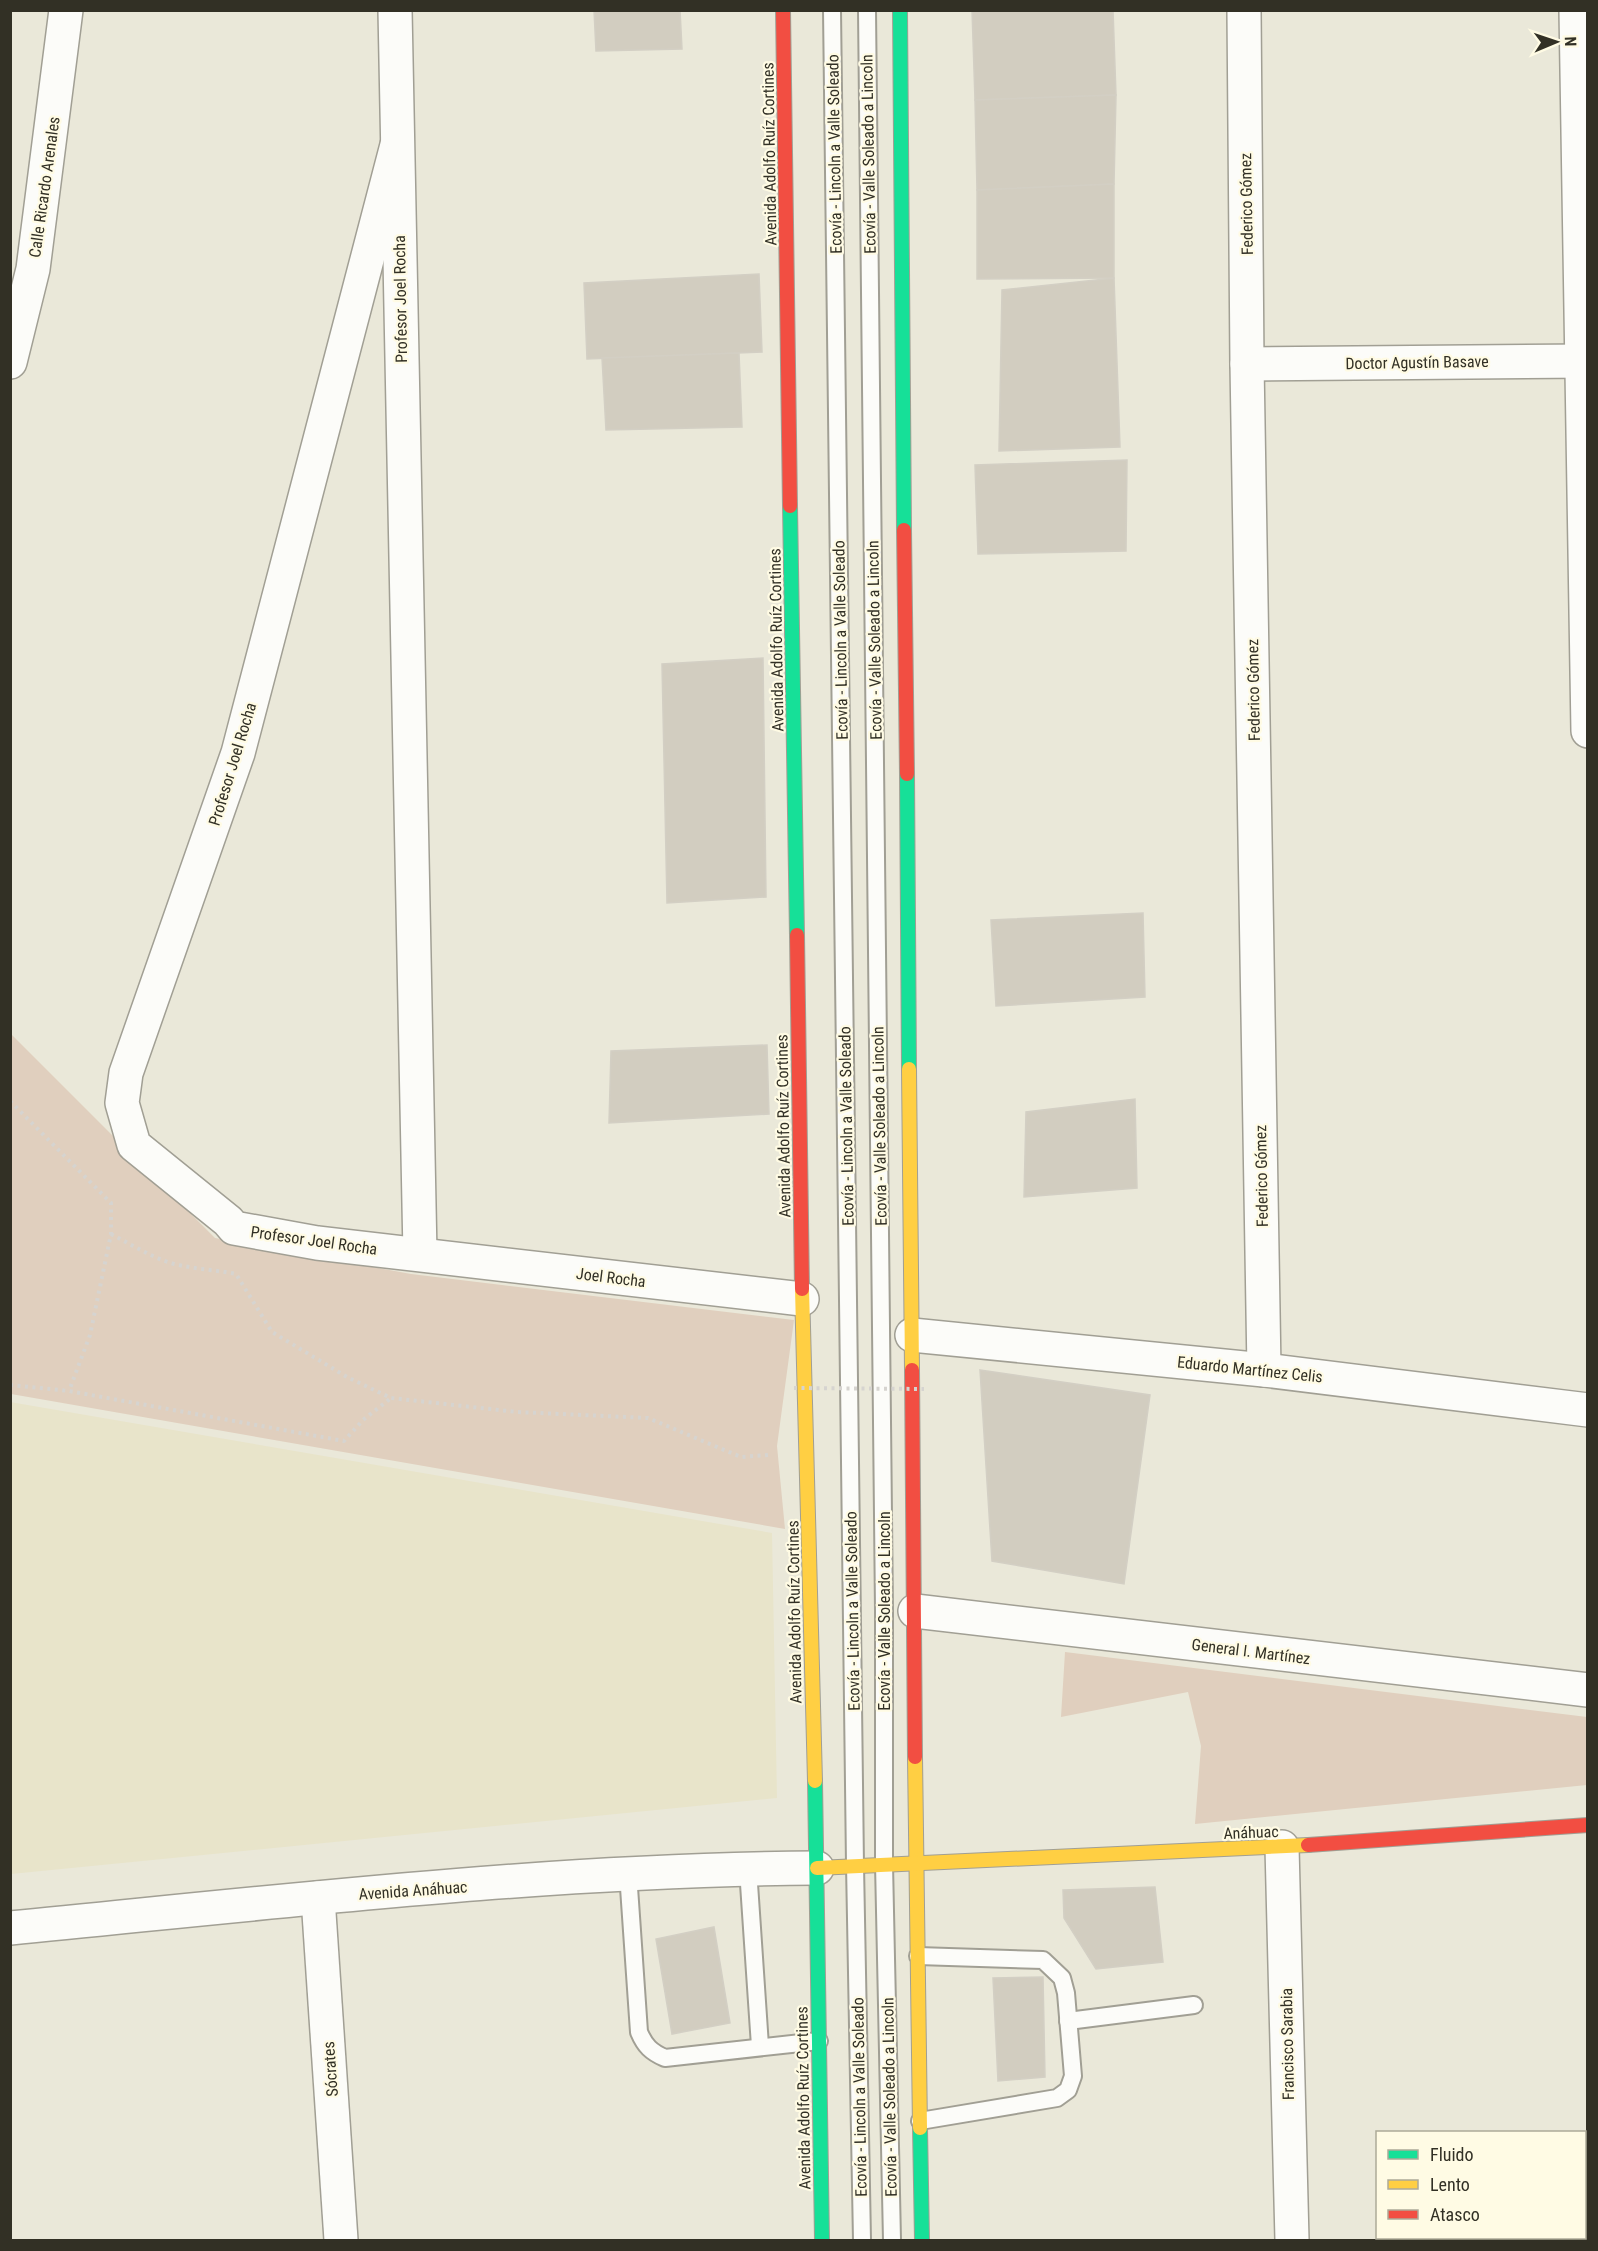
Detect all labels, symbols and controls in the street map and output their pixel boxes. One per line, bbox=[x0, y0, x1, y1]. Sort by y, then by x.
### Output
north arrow bbox=[1526, 12, 1586, 72]
text: N bbox=[1561, 36, 1580, 47]
street label: Ecovía - Lincoln a Valle Soleado bbox=[823, 54, 846, 254]
street label: Ecovía - Valle Soleado a Lincoln bbox=[857, 54, 880, 254]
street label: Avenida Adolfo Ruíz Cortines bbox=[758, 62, 781, 246]
street label: Calle Ricardo Arenales bbox=[25, 115, 64, 259]
street label: Federico Gómez bbox=[1236, 153, 1257, 255]
street label: Profesor Joel Rocha bbox=[390, 235, 411, 363]
street label: Doctor Agustín Basave bbox=[1345, 352, 1489, 373]
street label: Ecovía - Lincoln a Valle Soleado bbox=[829, 540, 852, 740]
street label: Ecovía - Valle Soleado a Lincoln bbox=[863, 540, 886, 740]
street label: Avenida Adolfo Ruíz Cortines bbox=[765, 548, 788, 732]
street label: Federico Gómez bbox=[1243, 639, 1264, 741]
street label: Profesor Joel Rocha bbox=[205, 700, 260, 828]
street label: Ecovía - Lincoln a Valle Soleado bbox=[835, 1026, 858, 1226]
street label: Ecovía - Valle Soleado a Lincoln bbox=[868, 1026, 891, 1226]
street label: Avenida Adolfo Ruíz Cortines bbox=[772, 1034, 795, 1218]
street label: Federico Gómez bbox=[1251, 1125, 1272, 1227]
street label: Profesor Joel Rocha bbox=[249, 1222, 379, 1259]
street label: Joel Rocha bbox=[575, 1264, 647, 1291]
street label: Eduardo Martínez Celis bbox=[1176, 1352, 1324, 1387]
street label: Ecovía - Lincoln a Valle Soleado bbox=[841, 1511, 864, 1711]
street label: Ecovía - Valle Soleado a Lincoln bbox=[875, 1511, 894, 1711]
street label: Avenida Adolfo Ruíz Cortines bbox=[783, 1520, 806, 1704]
street label: General I. Martínez bbox=[1190, 1635, 1311, 1668]
street label: Anáhuac bbox=[1223, 1822, 1279, 1843]
street label: Avenida Anáhuac bbox=[358, 1877, 468, 1904]
street label: Francisco Sarabia bbox=[1277, 1988, 1298, 2100]
street label: Ecovía - Lincoln a Valle Soleado bbox=[848, 1997, 871, 2197]
street label: Ecovía - Valle Soleado a Lincoln bbox=[878, 1997, 901, 2197]
street label: Avenida Adolfo Ruíz Cortines bbox=[792, 2006, 815, 2190]
street label: Sócrates bbox=[319, 2041, 342, 2097]
legend bbox=[1376, 2131, 1586, 2239]
text: Fluido bbox=[1430, 2144, 1474, 2165]
text: Lento bbox=[1430, 2174, 1470, 2195]
text: Atasco bbox=[1430, 2204, 1480, 2225]

